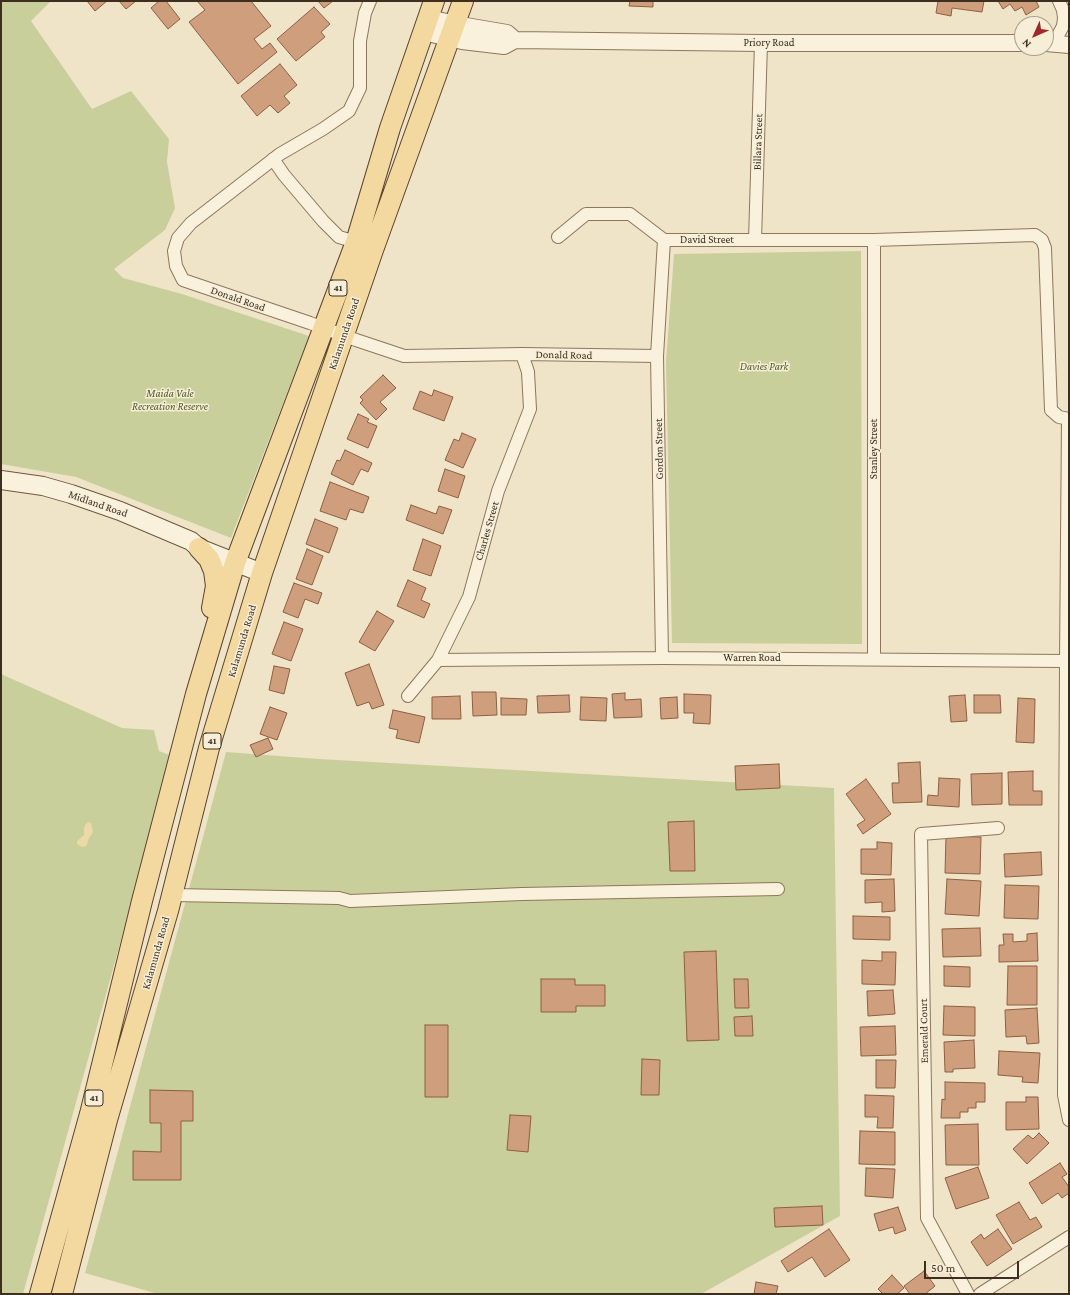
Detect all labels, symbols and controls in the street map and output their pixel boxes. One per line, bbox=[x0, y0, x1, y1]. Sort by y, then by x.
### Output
north arrow bbox=[1014, 16, 1054, 56]
street label: Priory Road bbox=[743, 36, 795, 50]
text: N bbox=[1019, 37, 1033, 51]
street label: Billara Street bbox=[750, 114, 766, 170]
street label: David Street bbox=[680, 233, 734, 247]
road number: 41 bbox=[329, 280, 347, 296]
street label: Donald Road bbox=[209, 284, 267, 314]
street label: Kalamunda Road bbox=[326, 296, 362, 372]
street label: Donald Road bbox=[535, 348, 593, 362]
park label: Davies Park bbox=[740, 360, 788, 374]
park label: Maida Vale Recreation Reserve bbox=[132, 387, 208, 413]
street label: Gordon Street bbox=[652, 418, 666, 480]
street label: Stanley Street bbox=[867, 419, 881, 479]
street label: Midland Road bbox=[67, 488, 129, 520]
street label: Charles Street bbox=[472, 500, 502, 562]
street label: Kalamunda Road bbox=[225, 603, 259, 679]
street label: Warren Road bbox=[723, 651, 781, 665]
road number: 41 bbox=[203, 733, 221, 749]
street label: Kalamunda Road bbox=[139, 915, 173, 991]
street label: Emerald Court bbox=[917, 999, 931, 1063]
road number: 41 bbox=[85, 1090, 103, 1106]
scale bar bbox=[926, 1253, 1021, 1279]
text: 50 m bbox=[931, 1261, 955, 1275]

